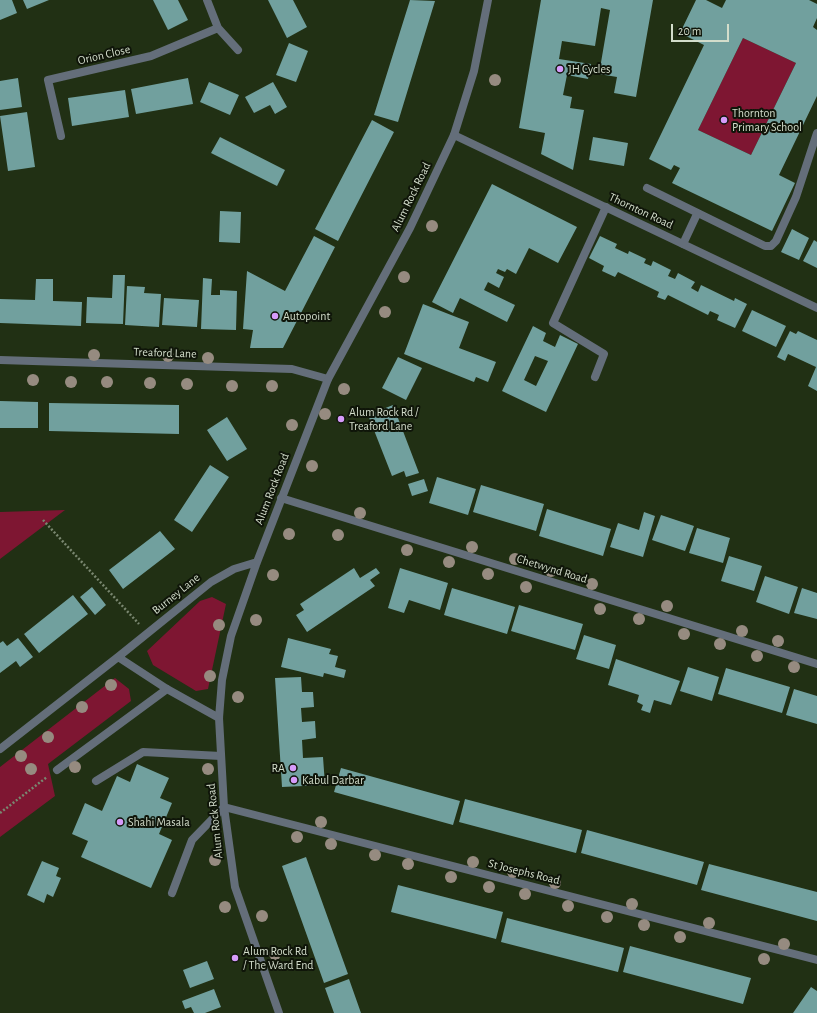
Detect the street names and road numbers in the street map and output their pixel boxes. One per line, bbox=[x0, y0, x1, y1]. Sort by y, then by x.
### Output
street label: Orion Close bbox=[76, 42, 132, 68]
street label: Alum Rock Road bbox=[388, 160, 434, 234]
street label: Thornton Road bbox=[607, 190, 675, 232]
street label: Treaford Lane bbox=[133, 345, 197, 361]
street label: Alum Rock Road bbox=[252, 451, 292, 527]
street label: Chetwynd Road bbox=[515, 551, 589, 587]
street label: Burney Lane bbox=[149, 570, 203, 618]
street label: Alum Rock Road bbox=[204, 783, 226, 859]
street label: St Josephs Road bbox=[487, 856, 561, 888]

